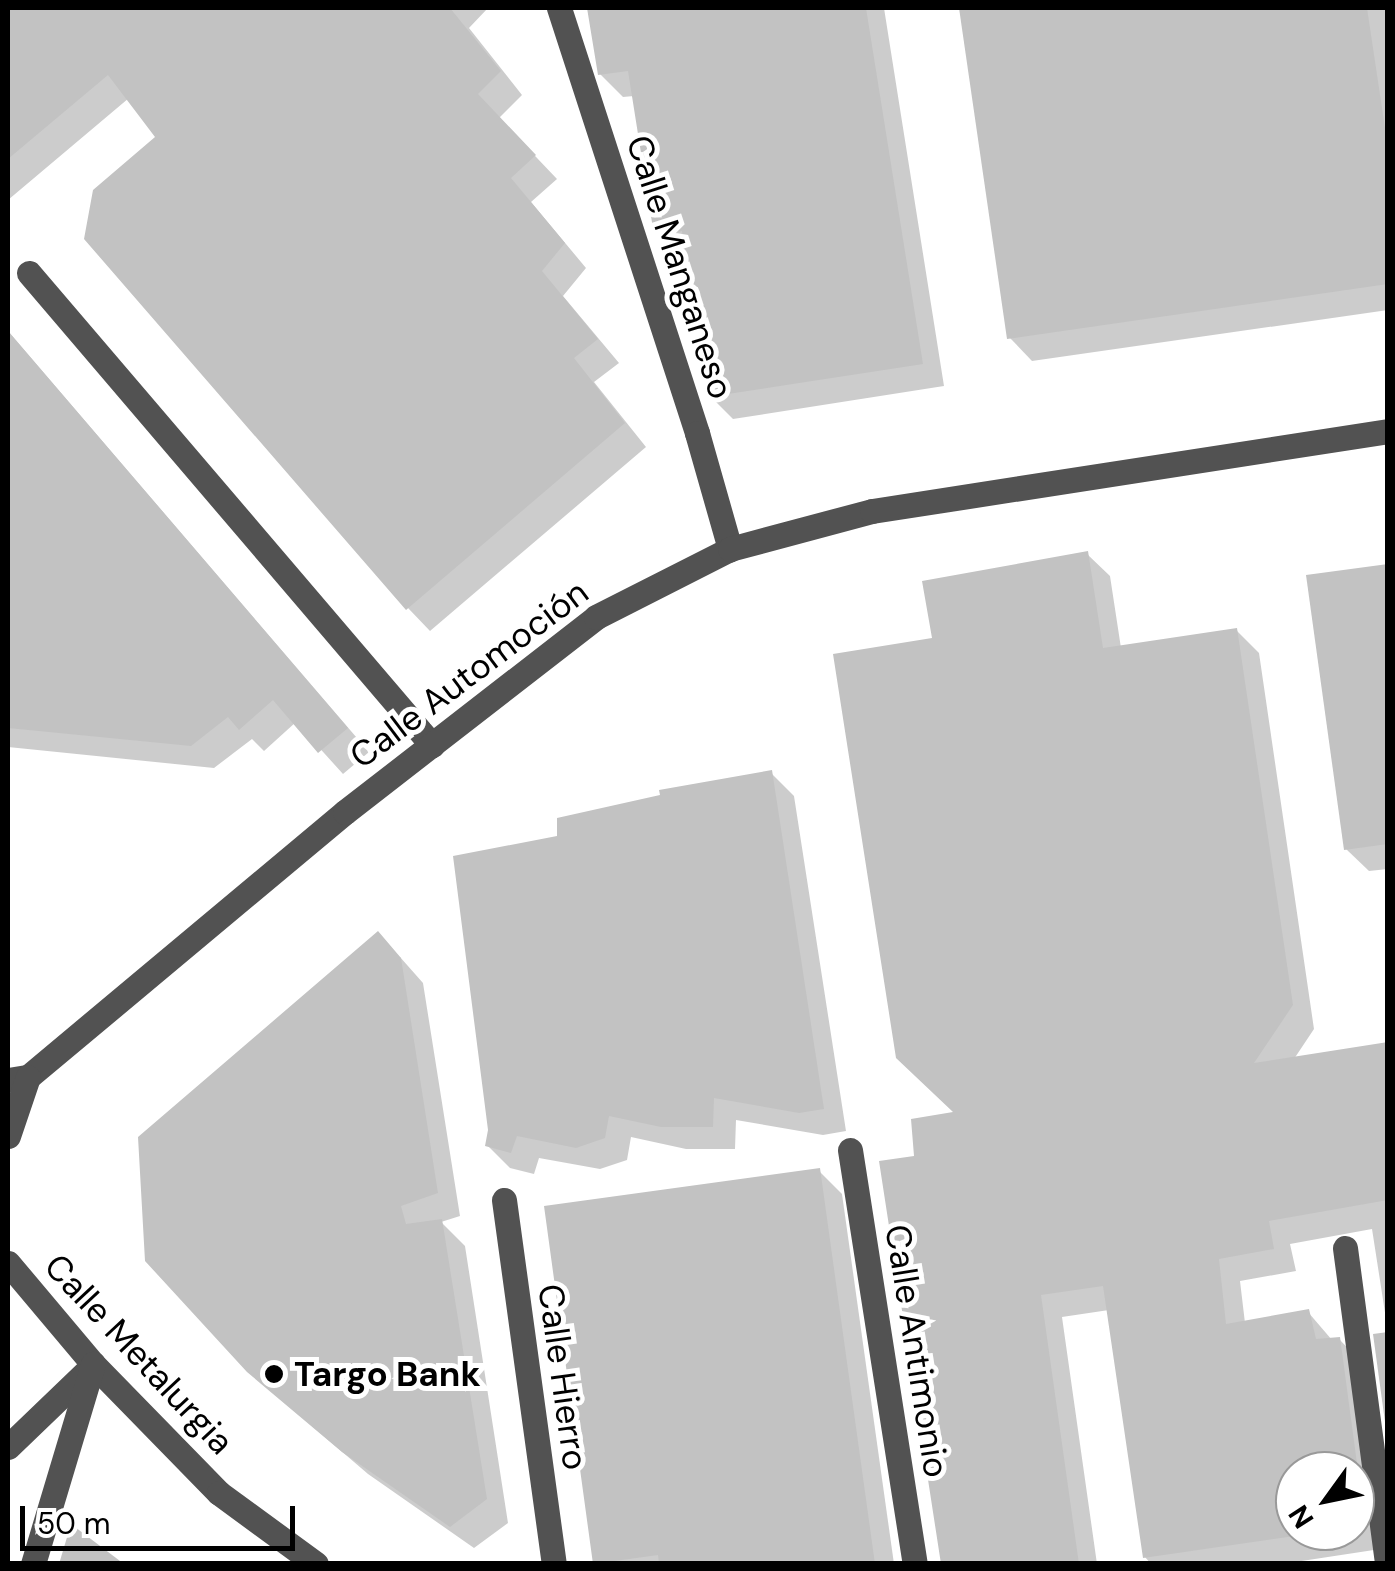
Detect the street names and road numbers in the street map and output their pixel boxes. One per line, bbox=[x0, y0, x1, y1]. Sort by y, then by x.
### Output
street label: Calle Manganeso bbox=[618, 130, 742, 404]
street label: Calle Automoción bbox=[342, 571, 596, 777]
street label: Calle Antimonio bbox=[876, 1222, 958, 1480]
street label: Calle Metalurgia bbox=[36, 1245, 242, 1463]
street label: Calle Hierro bbox=[529, 1281, 597, 1473]

